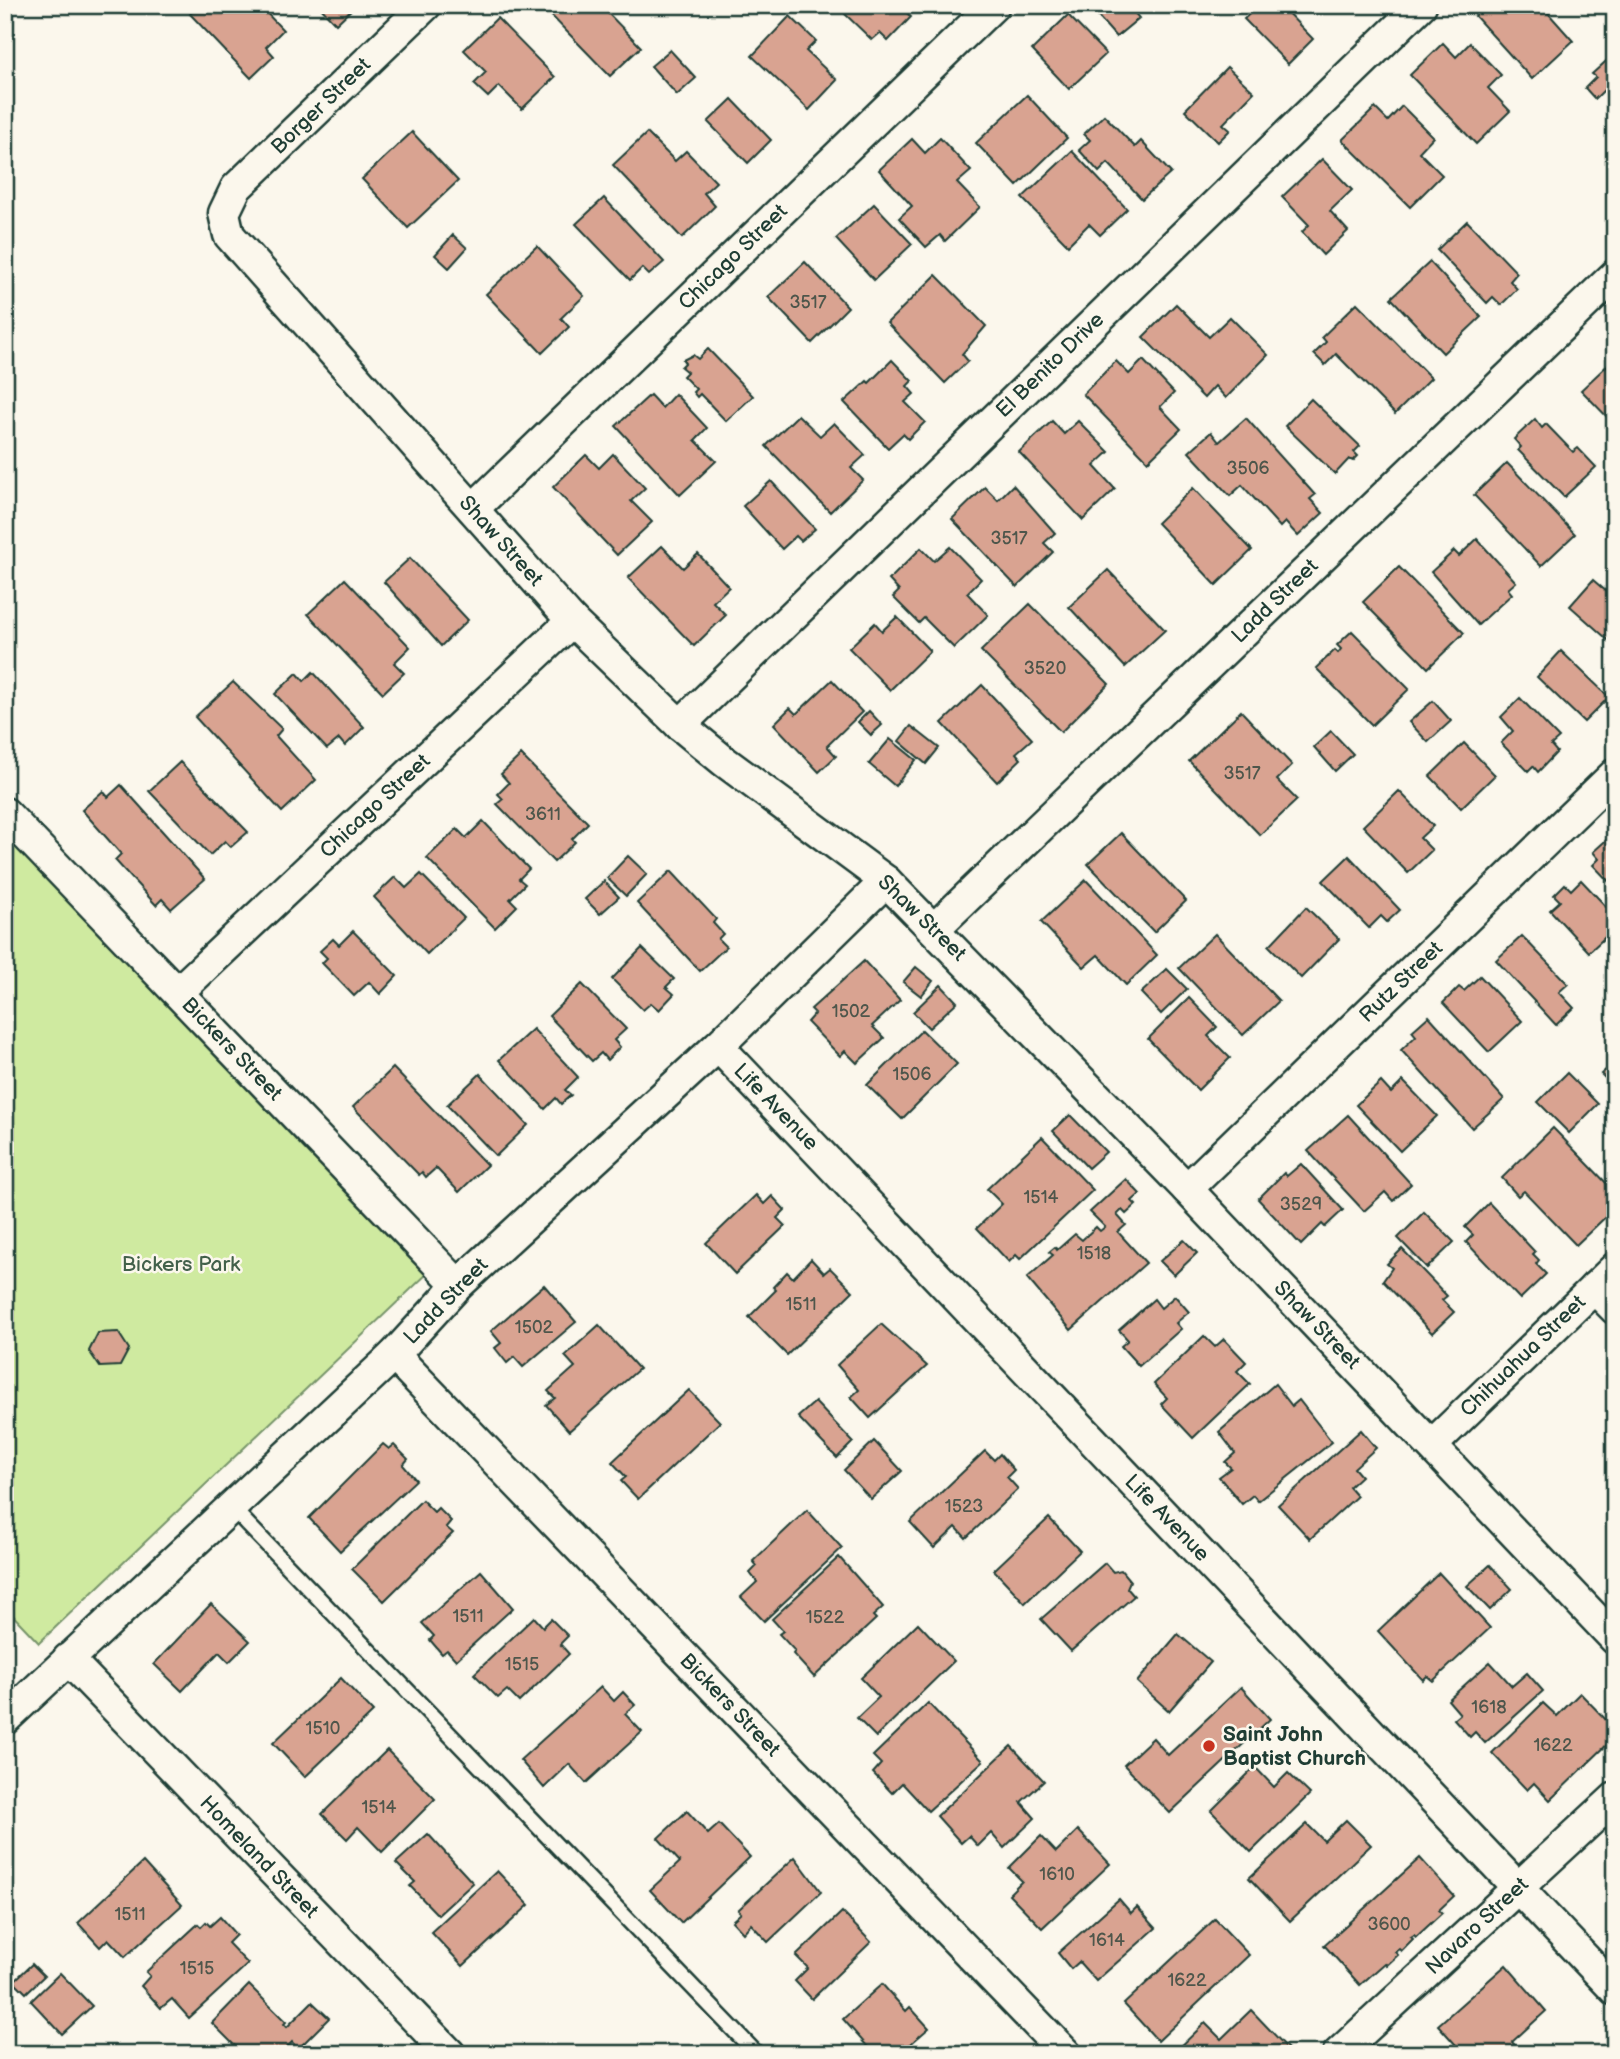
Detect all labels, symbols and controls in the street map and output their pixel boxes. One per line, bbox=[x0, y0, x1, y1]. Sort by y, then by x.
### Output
street label: Borger Street bbox=[266, 52, 376, 160]
street label: Chicago Street bbox=[673, 198, 793, 315]
house number: 3517 bbox=[789, 292, 827, 313]
street label: El Benito Drive bbox=[991, 307, 1109, 423]
house number: 3506 bbox=[1227, 458, 1269, 479]
street label: Shaw Street bbox=[454, 491, 549, 592]
house number: 3517 bbox=[990, 528, 1028, 549]
street label: Ladd Street bbox=[1227, 553, 1324, 648]
house number: 3520 bbox=[1024, 658, 1066, 679]
street label: Chicago Street bbox=[315, 748, 436, 863]
house number: 3517 bbox=[1223, 763, 1261, 784]
house number: 3611 bbox=[525, 804, 561, 825]
street label: Shaw Street bbox=[873, 870, 972, 967]
street label: Rutz Street bbox=[1354, 936, 1448, 1028]
street label: Bickers Street bbox=[177, 992, 288, 1106]
house number: 1502 bbox=[832, 1001, 871, 1022]
street label: Life Avenue bbox=[728, 1058, 824, 1156]
house number: 1506 bbox=[893, 1064, 931, 1085]
house number: 1514 bbox=[1023, 1187, 1059, 1208]
house number: 3529 bbox=[1280, 1194, 1322, 1215]
house number: 1518 bbox=[1077, 1243, 1111, 1264]
park label: Bickers Park bbox=[122, 1252, 241, 1277]
street label: Ladd Street bbox=[399, 1252, 494, 1349]
street label: Shaw Street bbox=[1269, 1276, 1366, 1375]
street label: Chihuahua Street bbox=[1455, 1289, 1591, 1422]
house number: 1511 bbox=[785, 1294, 817, 1315]
house number: 1502 bbox=[515, 1317, 554, 1338]
street label: Life Avenue bbox=[1119, 1469, 1215, 1567]
house number: 1523 bbox=[945, 1496, 983, 1517]
house number: 1511 bbox=[452, 1606, 484, 1627]
house number: 1522 bbox=[806, 1607, 845, 1628]
street label: Bickers Street bbox=[675, 1648, 786, 1762]
house number: 1515 bbox=[505, 1654, 539, 1675]
house number: 1618 bbox=[1471, 1697, 1507, 1718]
house number: 1510 bbox=[306, 1718, 340, 1739]
place label: Saint John Baptist Church bbox=[1223, 1722, 1366, 1771]
house number: 1622 bbox=[1533, 1735, 1573, 1756]
marker: Saint John Baptist Church bbox=[1201, 1738, 1217, 1754]
street label: Homeland Street bbox=[194, 1791, 324, 1924]
house number: 1514 bbox=[361, 1797, 397, 1818]
house number: 1610 bbox=[1039, 1864, 1075, 1885]
street label: Navaro Street bbox=[1420, 1872, 1534, 1980]
house number: 1511 bbox=[114, 1904, 146, 1925]
house number: 3600 bbox=[1367, 1914, 1411, 1935]
house number: 1614 bbox=[1089, 1930, 1125, 1951]
house number: 1515 bbox=[180, 1958, 214, 1979]
house number: 1622 bbox=[1167, 1970, 1207, 1991]

